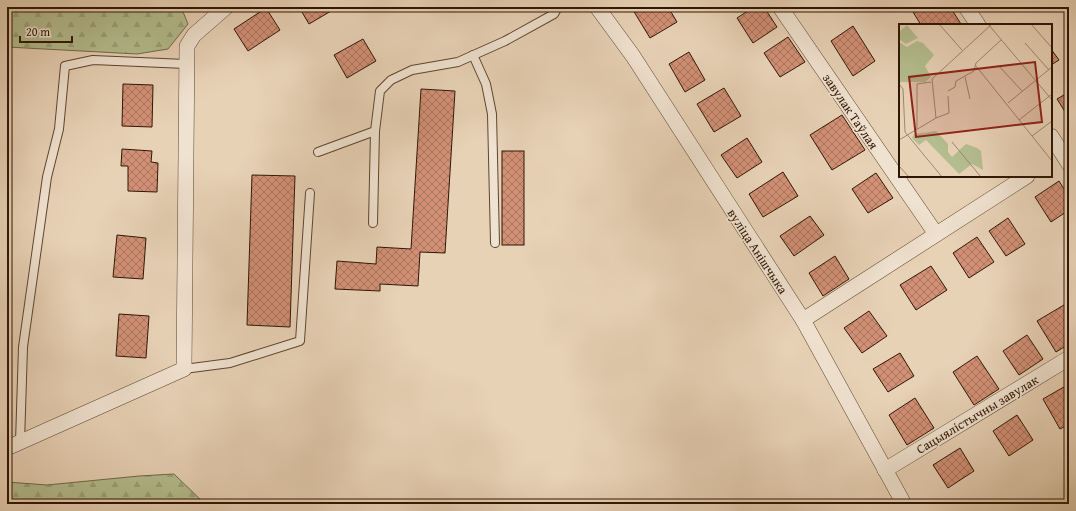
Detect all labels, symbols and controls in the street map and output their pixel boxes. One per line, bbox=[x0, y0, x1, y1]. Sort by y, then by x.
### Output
scale bar bbox=[20, 18, 72, 44]
text: 20 m bbox=[26, 23, 50, 40]
inset map bbox=[899, 24, 1052, 177]
street label: завулак Таўлая bbox=[818, 70, 883, 153]
street label: вуліца Анішчыка bbox=[723, 205, 793, 298]
street label: Сацыялістычны завулак bbox=[912, 370, 1042, 459]

